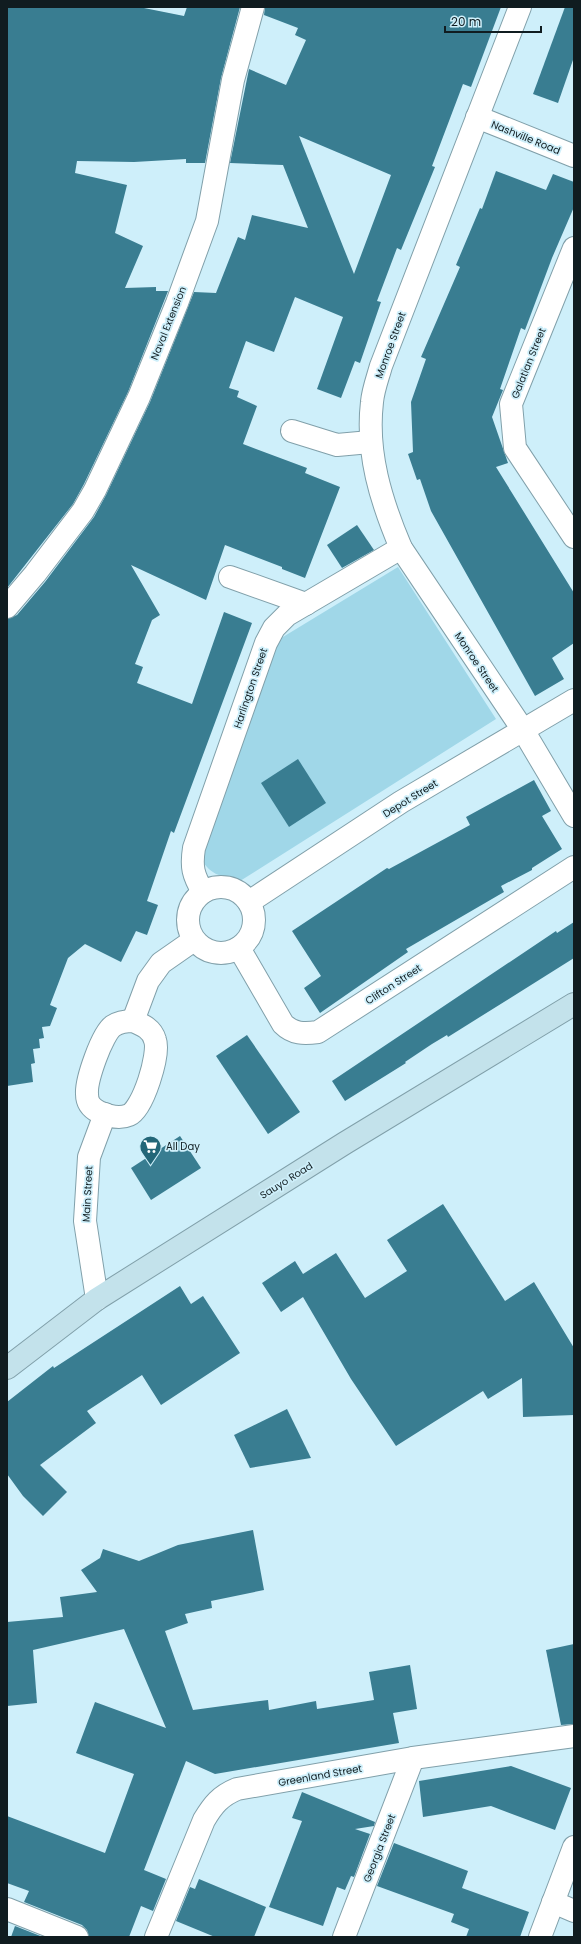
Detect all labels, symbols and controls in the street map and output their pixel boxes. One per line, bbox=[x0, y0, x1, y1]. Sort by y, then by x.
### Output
scale bar bbox=[445, 8, 541, 34]
text: 20 m bbox=[451, 13, 481, 30]
street label: Nashville Road bbox=[489, 117, 563, 158]
street label: Naval Extension bbox=[147, 284, 190, 362]
street label: Monroe Street bbox=[372, 310, 410, 380]
street label: Galatian Street bbox=[507, 325, 550, 401]
street label: Monroe Street bbox=[451, 629, 502, 696]
street label: Harlington Street bbox=[230, 646, 271, 730]
street label: Depot Street bbox=[380, 775, 441, 821]
street label: Clifton Street bbox=[362, 960, 425, 1008]
supermarket icon: All Day bbox=[137, 1133, 163, 1166]
place label: All Day bbox=[166, 1139, 200, 1154]
street label: Sauyo Road bbox=[257, 1158, 316, 1203]
street label: Main Street bbox=[79, 1165, 96, 1222]
street label: Greenland Street bbox=[277, 1761, 363, 1790]
street label: Georgia Street bbox=[360, 1812, 400, 1884]

